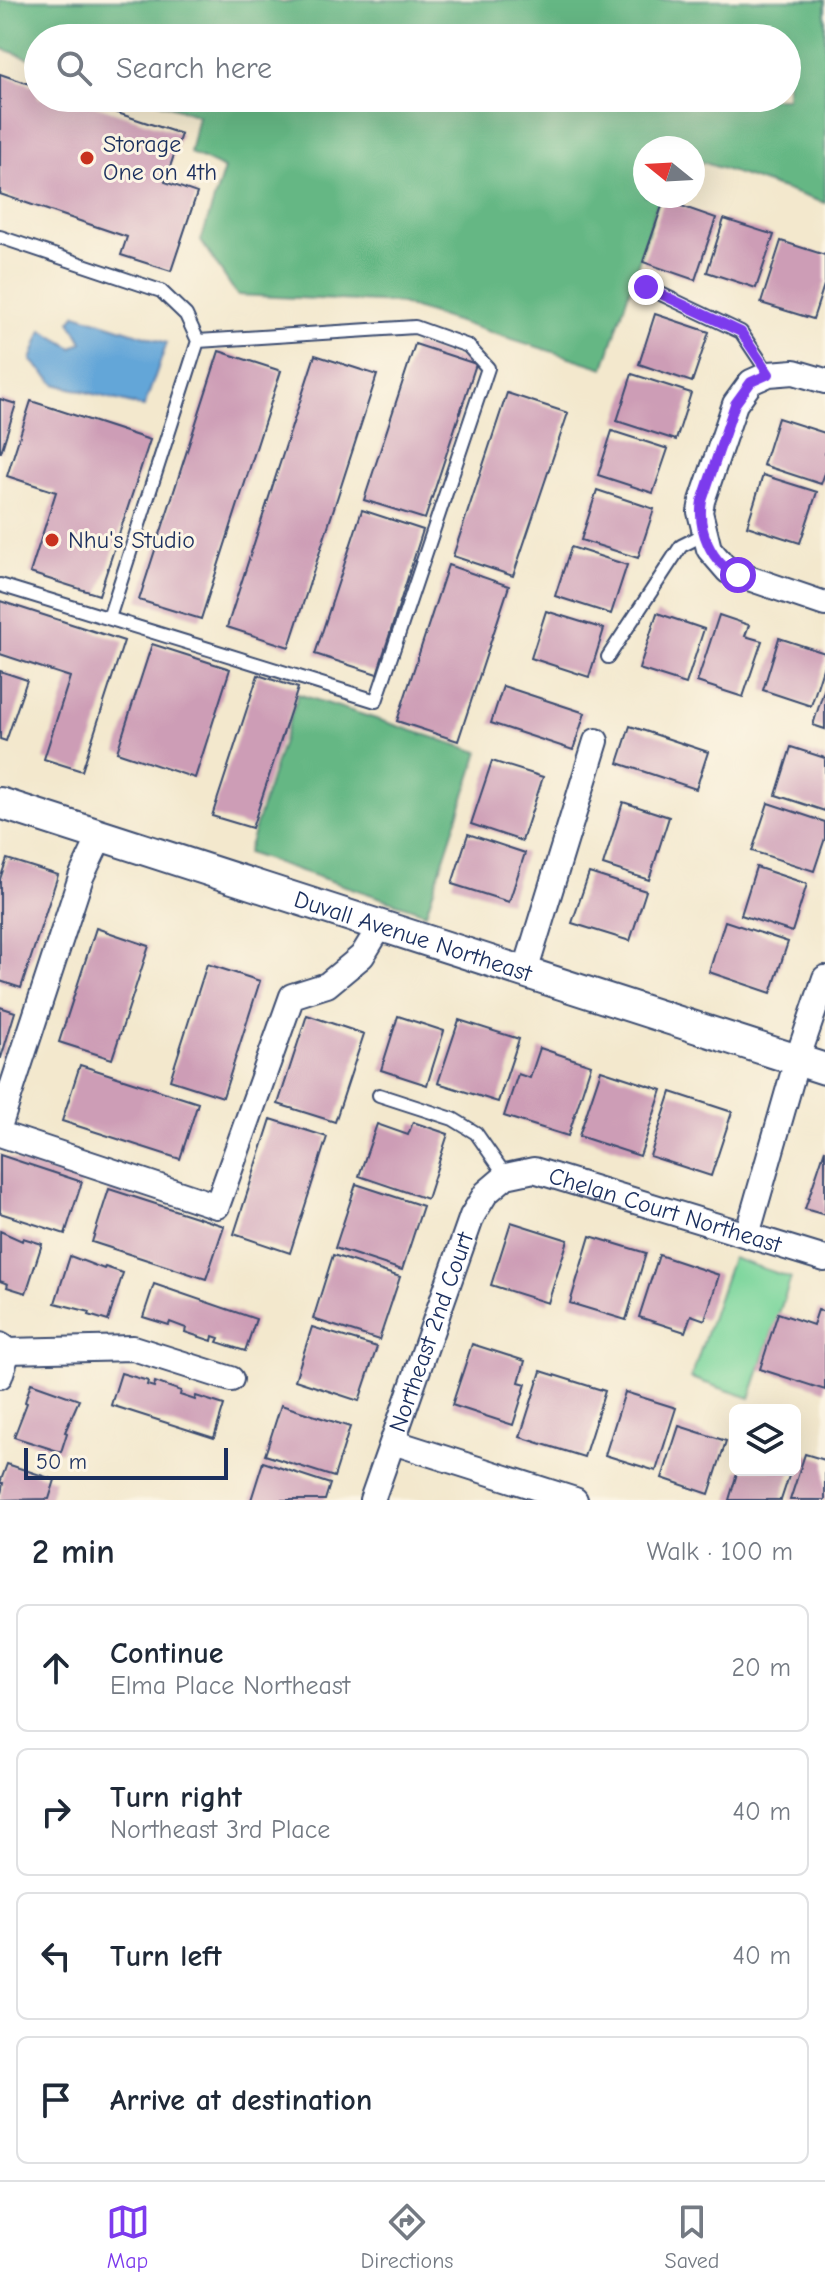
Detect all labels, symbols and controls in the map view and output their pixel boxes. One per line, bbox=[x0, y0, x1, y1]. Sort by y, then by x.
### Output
search box bbox=[24, 24, 801, 112]
icon: search bbox=[52, 46, 96, 90]
text: Search here bbox=[116, 51, 272, 86]
place label: Storage One on 4th bbox=[103, 130, 217, 186]
north arrow bbox=[633, 136, 705, 208]
marker: Storage One on 4th bbox=[78, 149, 96, 167]
route end bbox=[628, 269, 664, 305]
place label: Nhu's Studio bbox=[68, 526, 195, 554]
marker: Nhu's Studio bbox=[43, 531, 61, 549]
route start bbox=[720, 557, 756, 593]
street label: Duvall Avenue Northeast bbox=[291, 885, 536, 988]
street label: Chelan Court Northeast bbox=[545, 1161, 786, 1259]
street label: Northeast 2nd Court bbox=[383, 1227, 480, 1436]
map controls bbox=[729, 1404, 801, 1476]
button: layers bbox=[729, 1404, 801, 1476]
scale bar bbox=[24, 1444, 228, 1480]
text: 50 m bbox=[36, 1449, 87, 1475]
text: 2 min bbox=[32, 1532, 115, 1572]
text: Walk · 100 m bbox=[646, 1537, 793, 1567]
text: Continue bbox=[110, 1636, 224, 1671]
icon: ahead bbox=[34, 1646, 78, 1690]
text: 20 m bbox=[731, 1653, 791, 1683]
text: Elma Place Northeast bbox=[110, 1671, 350, 1701]
text: Turn right bbox=[110, 1780, 242, 1815]
icon: right bbox=[34, 1790, 78, 1834]
text: 40 m bbox=[732, 1797, 791, 1827]
text: Northeast 3rd Place bbox=[110, 1815, 330, 1845]
icon: left bbox=[34, 1934, 78, 1978]
text: Turn left bbox=[110, 1939, 222, 1974]
text: 40 m bbox=[732, 1941, 791, 1971]
icon: arrive bbox=[34, 2078, 78, 2122]
text: Arrive at destination bbox=[110, 2083, 372, 2118]
tab: Map bbox=[106, 2200, 150, 2274]
tab: Directions bbox=[361, 2200, 454, 2274]
tab: Saved bbox=[665, 2200, 719, 2274]

